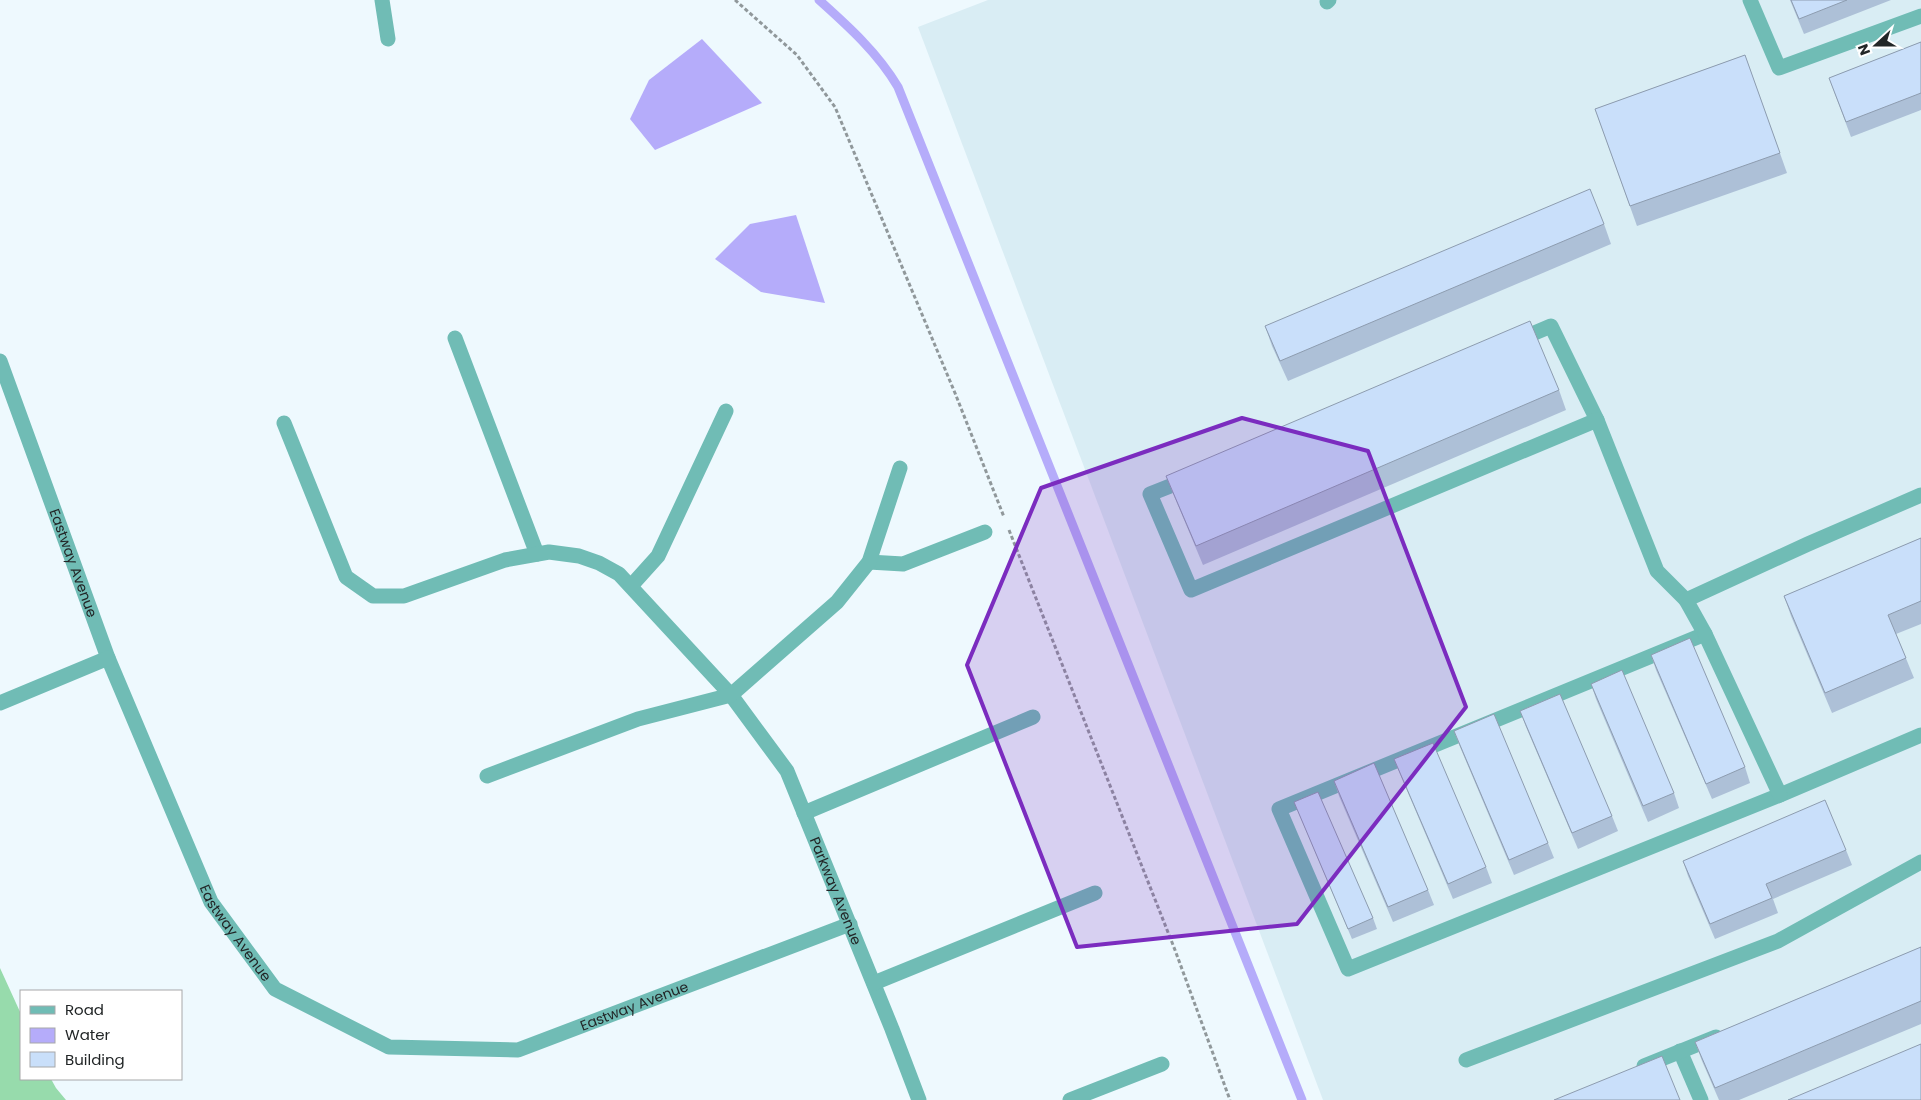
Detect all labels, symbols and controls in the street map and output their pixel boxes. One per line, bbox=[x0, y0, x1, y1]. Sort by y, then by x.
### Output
north arrow bbox=[1851, 20, 1901, 70]
text: N bbox=[1853, 41, 1875, 58]
street label: Eastway Avenue bbox=[45, 506, 103, 620]
street label: Parkway Avenue bbox=[805, 834, 867, 948]
street label: Eastway Avenue bbox=[195, 882, 276, 986]
street label: Eastway Avenue bbox=[577, 976, 691, 1036]
legend bbox=[20, 990, 182, 1080]
text: Road bbox=[65, 999, 104, 1020]
text: Water bbox=[65, 1024, 111, 1045]
text: Building bbox=[65, 1049, 125, 1070]

